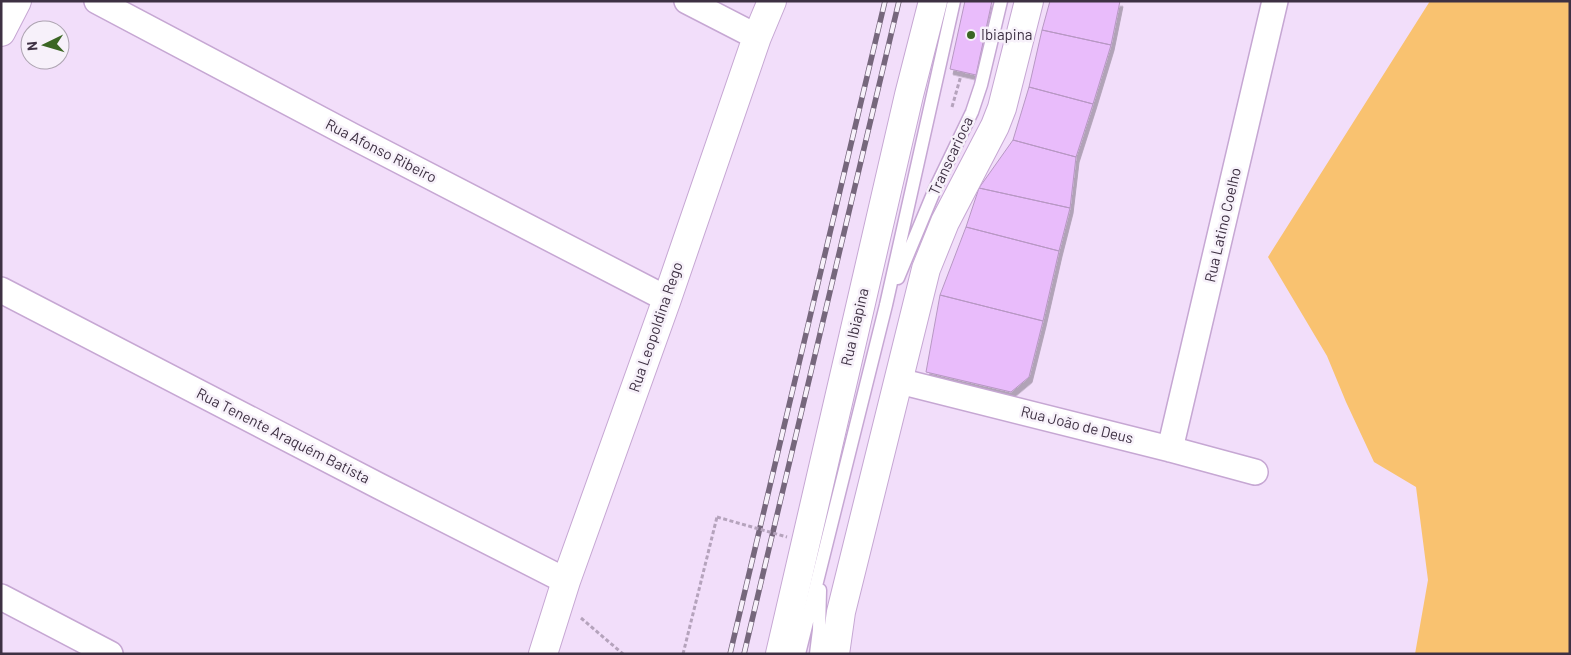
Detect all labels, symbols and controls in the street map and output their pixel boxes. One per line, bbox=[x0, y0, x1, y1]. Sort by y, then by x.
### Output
north arrow bbox=[20, 20, 70, 70]
place label: Ibiapina bbox=[981, 25, 1032, 43]
marker: Ibiapina bbox=[965, 29, 977, 41]
text: N bbox=[23, 41, 40, 52]
street label: Transcarioca bbox=[924, 113, 976, 198]
street label: Rua Afonso Ribeiro bbox=[323, 114, 440, 186]
street label: Rua Latino Coelho bbox=[1200, 166, 1244, 284]
street label: Rua Leopoldina Rego bbox=[624, 259, 686, 394]
street label: Rua Ibiapina bbox=[836, 286, 872, 367]
street label: Rua Tenente Araquém Batista bbox=[194, 383, 373, 487]
street label: Rua João de Deus bbox=[1019, 401, 1135, 447]

